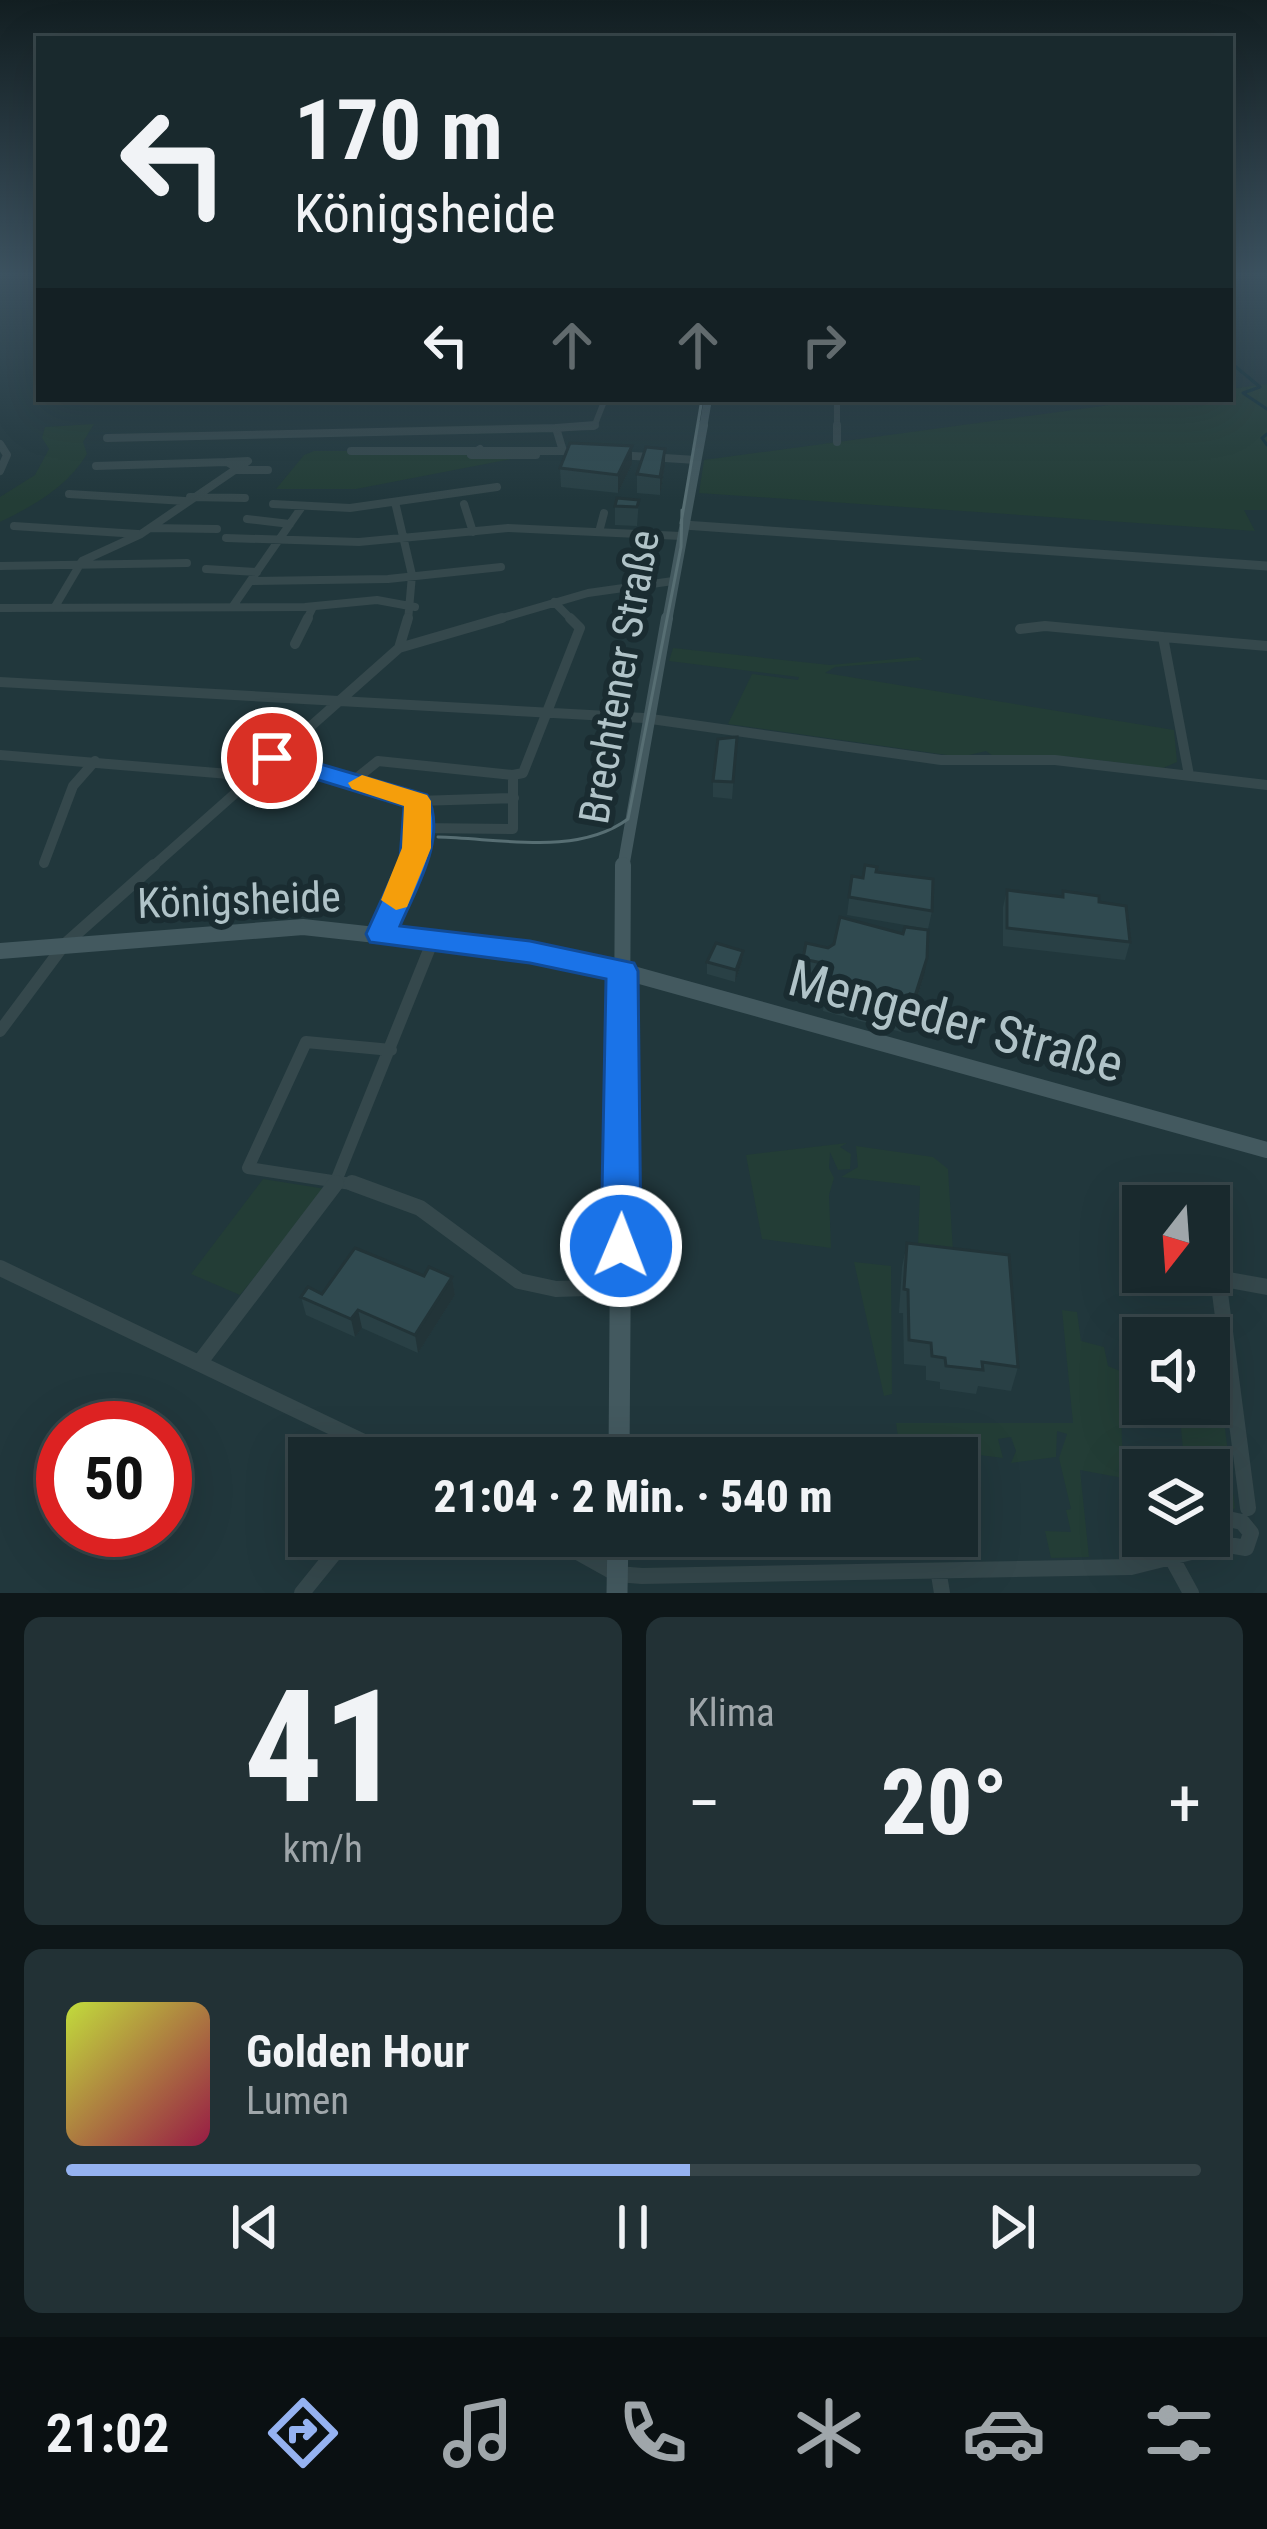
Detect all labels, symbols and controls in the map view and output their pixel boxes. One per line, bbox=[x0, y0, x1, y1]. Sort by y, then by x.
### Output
text: 170 m bbox=[294, 81, 503, 180]
icon: left bbox=[96, 84, 252, 240]
text: Königsheide bbox=[294, 182, 556, 245]
icon: left bbox=[413, 312, 479, 378]
icon: ahead bbox=[539, 312, 605, 378]
icon: ahead bbox=[665, 312, 731, 378]
icon: right bbox=[791, 312, 857, 378]
street label: Brechtener Straße bbox=[569, 526, 669, 828]
pin bbox=[221, 707, 323, 809]
icon: arrive bbox=[239, 725, 305, 791]
street label: Königsheide bbox=[136, 872, 342, 928]
street label: Mengeder Straße bbox=[782, 948, 1130, 1094]
position arrow bbox=[558, 1183, 684, 1309]
north arrow bbox=[1122, 1185, 1230, 1293]
map controls bbox=[1122, 1185, 1230, 1557]
button: sound bbox=[1122, 1317, 1230, 1425]
speed limit sign: 50 bbox=[36, 1401, 192, 1557]
button: layers bbox=[1122, 1449, 1230, 1557]
text: 21:04 · 2 Min. · 540 m bbox=[434, 1470, 832, 1523]
text: 41 bbox=[244, 1656, 402, 1839]
text: Klima bbox=[688, 1690, 775, 1736]
text: 20° bbox=[881, 1751, 1008, 1856]
text: − bbox=[688, 1765, 721, 1842]
text: + bbox=[1168, 1765, 1201, 1842]
text: km/h bbox=[283, 1826, 363, 1872]
text: Golden Hour bbox=[246, 2025, 469, 2078]
text: Lumen bbox=[246, 2078, 349, 2124]
icon: previous bbox=[222, 2194, 288, 2260]
icon: pause bbox=[600, 2194, 666, 2260]
icon: next bbox=[979, 2194, 1045, 2260]
icon: directions bbox=[261, 2391, 345, 2475]
icon: music bbox=[436, 2391, 520, 2475]
icon: phone bbox=[611, 2391, 695, 2475]
icon: climate bbox=[787, 2391, 871, 2475]
icon: car bbox=[962, 2391, 1046, 2475]
icon: filters bbox=[1137, 2391, 1221, 2475]
text: 21:02 bbox=[46, 2402, 170, 2465]

